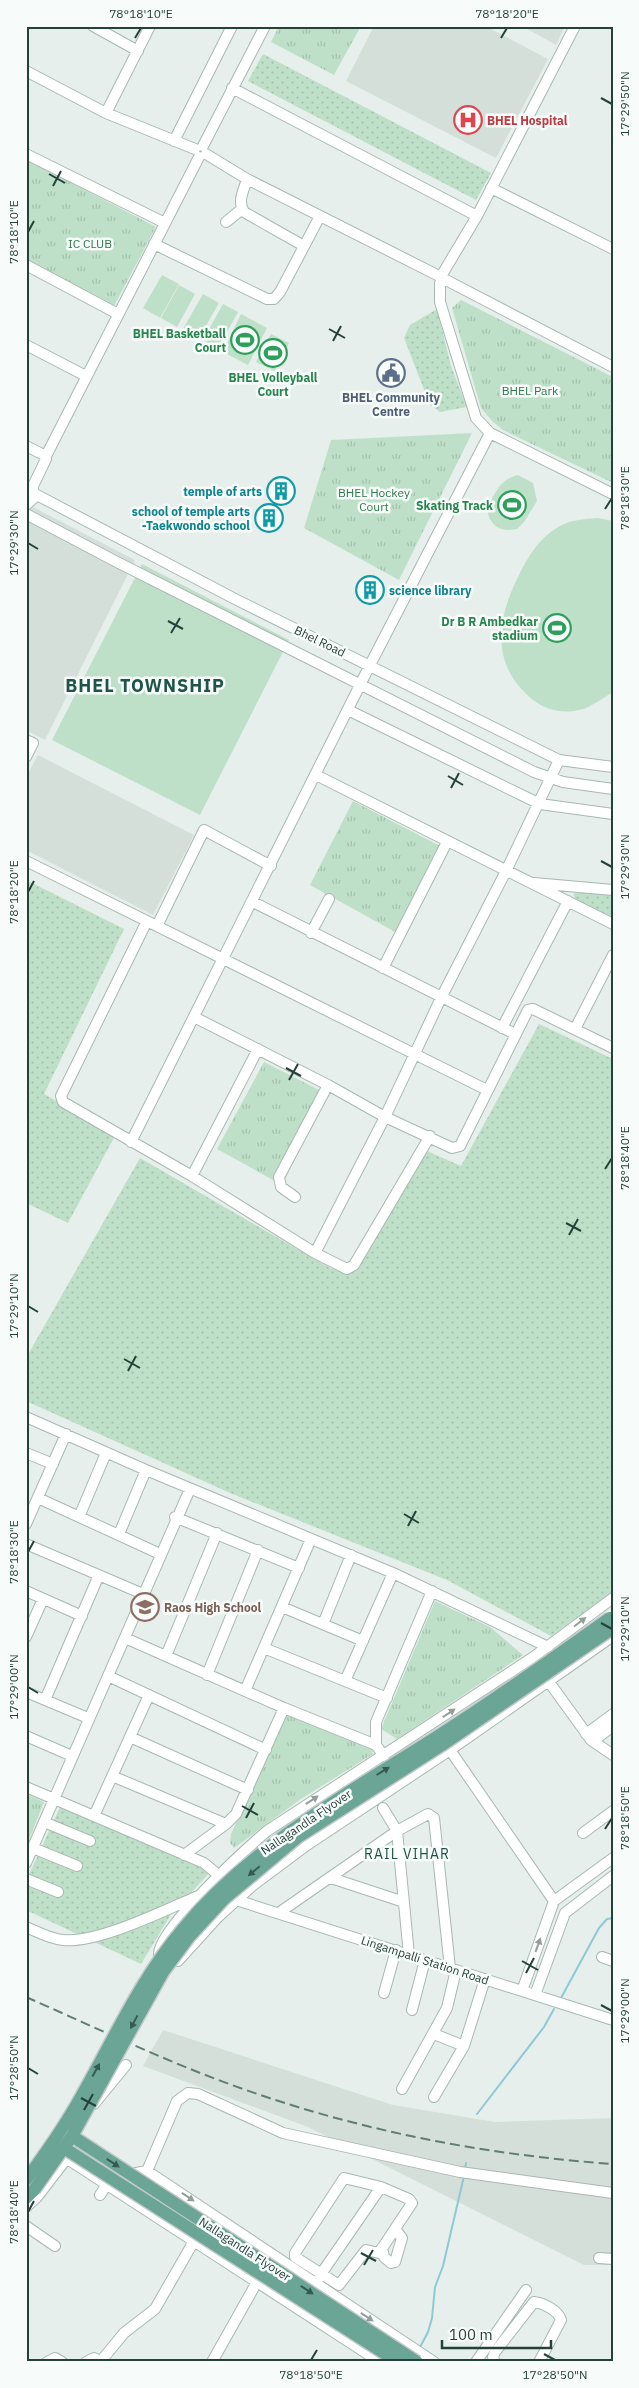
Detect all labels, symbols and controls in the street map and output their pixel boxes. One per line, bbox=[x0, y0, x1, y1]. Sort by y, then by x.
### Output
text: 78°18'10"E bbox=[109, 6, 173, 21]
text: 78°18'20"E bbox=[475, 6, 539, 21]
text: 17°29'50"N bbox=[617, 71, 632, 137]
hospital icon: BHEL Hospital bbox=[453, 105, 483, 135]
place label: BHEL Hospital bbox=[487, 113, 568, 128]
text: 78°18'10"E bbox=[6, 200, 21, 264]
park label: IC CLUB bbox=[68, 236, 112, 251]
sports icon: BHEL Basketball Court bbox=[230, 325, 260, 355]
place label: BHEL Basketball Court bbox=[133, 326, 226, 355]
sports icon: BHEL Volleyball Court bbox=[258, 338, 288, 368]
public building icon: BHEL Community Centre bbox=[376, 358, 406, 388]
place label: BHEL Volleyball Court bbox=[229, 370, 318, 399]
park label: BHEL Park bbox=[502, 383, 559, 398]
place label: BHEL Community Centre bbox=[342, 390, 441, 419]
text: 78°18'30"E bbox=[617, 466, 632, 530]
building icon: temple of arts bbox=[266, 476, 296, 506]
place label: temple of arts bbox=[183, 484, 262, 499]
park label: BHEL Hockey Court bbox=[338, 485, 410, 514]
sports icon: Skating Track bbox=[497, 490, 527, 520]
place label: Skating Track bbox=[416, 498, 493, 513]
building icon: school of temple arts -Taekwondo school bbox=[254, 503, 284, 533]
place label: school of temple arts -Taekwondo school bbox=[132, 504, 250, 533]
text: 17°29'30"N bbox=[6, 510, 21, 576]
building icon: science library bbox=[355, 575, 385, 605]
place label: science library bbox=[389, 583, 472, 598]
sports icon: Dr B R Ambedkar stadium bbox=[542, 613, 572, 643]
place label: Dr B R Ambedkar stadium bbox=[441, 614, 538, 643]
street label: Bhel Road bbox=[292, 622, 348, 660]
district label: BHEL TOWNSHIP bbox=[65, 674, 225, 697]
text: 17°29'30"N bbox=[617, 834, 632, 900]
text: 78°18'20"E bbox=[6, 860, 21, 924]
text: 78°18'40"E bbox=[617, 1126, 632, 1190]
text: 17°29'10"N bbox=[6, 1273, 21, 1339]
text: 78°18'30"E bbox=[6, 1520, 21, 1584]
school or university icon: Raos High School bbox=[130, 1592, 160, 1622]
text: 17°29'10"N bbox=[617, 1596, 632, 1662]
place label: Raos High School bbox=[164, 1600, 262, 1615]
one-way arrow bbox=[573, 1617, 587, 1627]
text: 17°29'00"N bbox=[6, 1654, 21, 1720]
one-way arrow bbox=[442, 1708, 456, 1718]
one-way arrow bbox=[377, 1766, 390, 1775]
street label: Nallagandla Flyover bbox=[258, 1786, 355, 1858]
text: 78°18'50"E bbox=[617, 1786, 632, 1850]
one-way arrow bbox=[305, 1796, 319, 1805]
district label: RAIL VIHAR bbox=[364, 1845, 450, 1863]
one-way arrow bbox=[248, 1866, 261, 1877]
street label: Lingampalli Station Road bbox=[359, 1932, 491, 1988]
one-way arrow bbox=[534, 1937, 542, 1952]
text: 17°29'00"N bbox=[617, 1978, 632, 2044]
one-way arrow bbox=[130, 2015, 138, 2029]
text: 17°28'50"N bbox=[6, 2035, 21, 2101]
one-way arrow bbox=[92, 2063, 100, 2077]
one-way arrow bbox=[106, 2158, 119, 2168]
text: 78°18'40"E bbox=[6, 2180, 21, 2244]
one-way arrow bbox=[181, 2193, 195, 2202]
street label: Nallagandla Flyover bbox=[196, 2214, 294, 2284]
one-way arrow bbox=[301, 2285, 314, 2295]
one-way arrow bbox=[360, 2312, 373, 2322]
scale bar bbox=[442, 2318, 550, 2350]
text: 100 m bbox=[449, 2325, 493, 2344]
text: 78°18'50"E bbox=[279, 2367, 343, 2382]
text: 17°28'50"N bbox=[522, 2367, 588, 2382]

